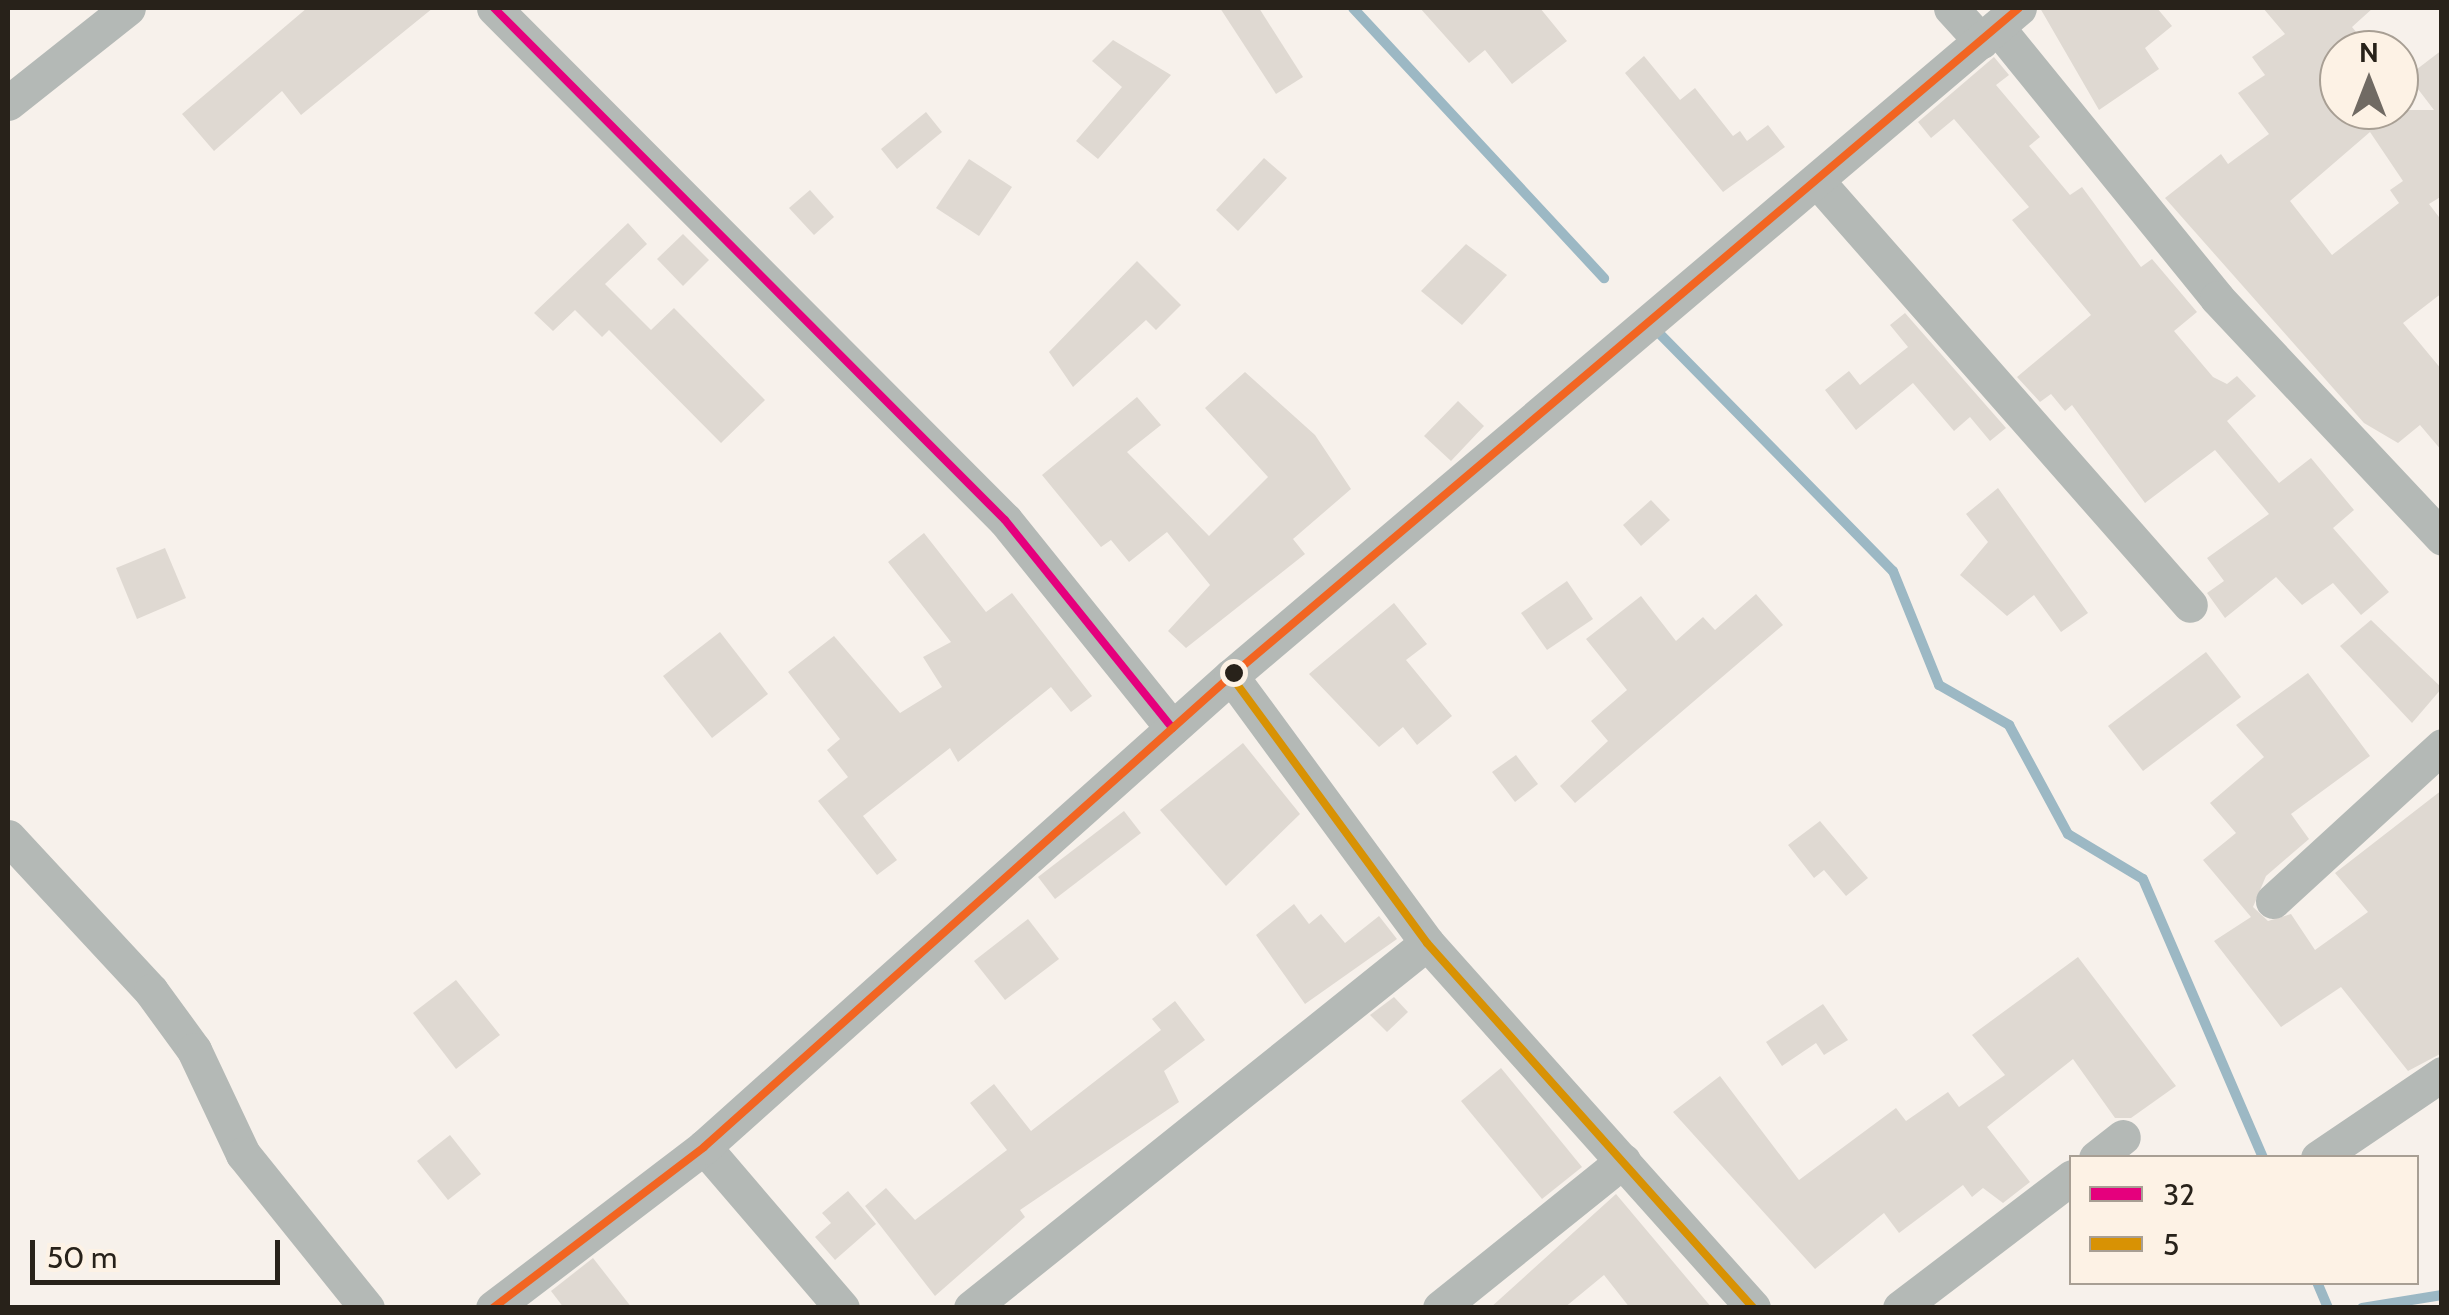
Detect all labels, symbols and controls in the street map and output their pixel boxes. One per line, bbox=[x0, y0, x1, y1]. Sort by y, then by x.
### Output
north arrow bbox=[2319, 30, 2419, 130]
text: N bbox=[2359, 35, 2379, 69]
unlabelled marker bbox=[1224, 663, 1244, 683]
legend bbox=[2069, 1155, 2419, 1285]
text: 32 bbox=[2163, 1176, 2195, 1213]
scale bar bbox=[35, 1220, 285, 1282]
text: 5 bbox=[2163, 1226, 2179, 1263]
text: 50 m bbox=[47, 1239, 117, 1276]

